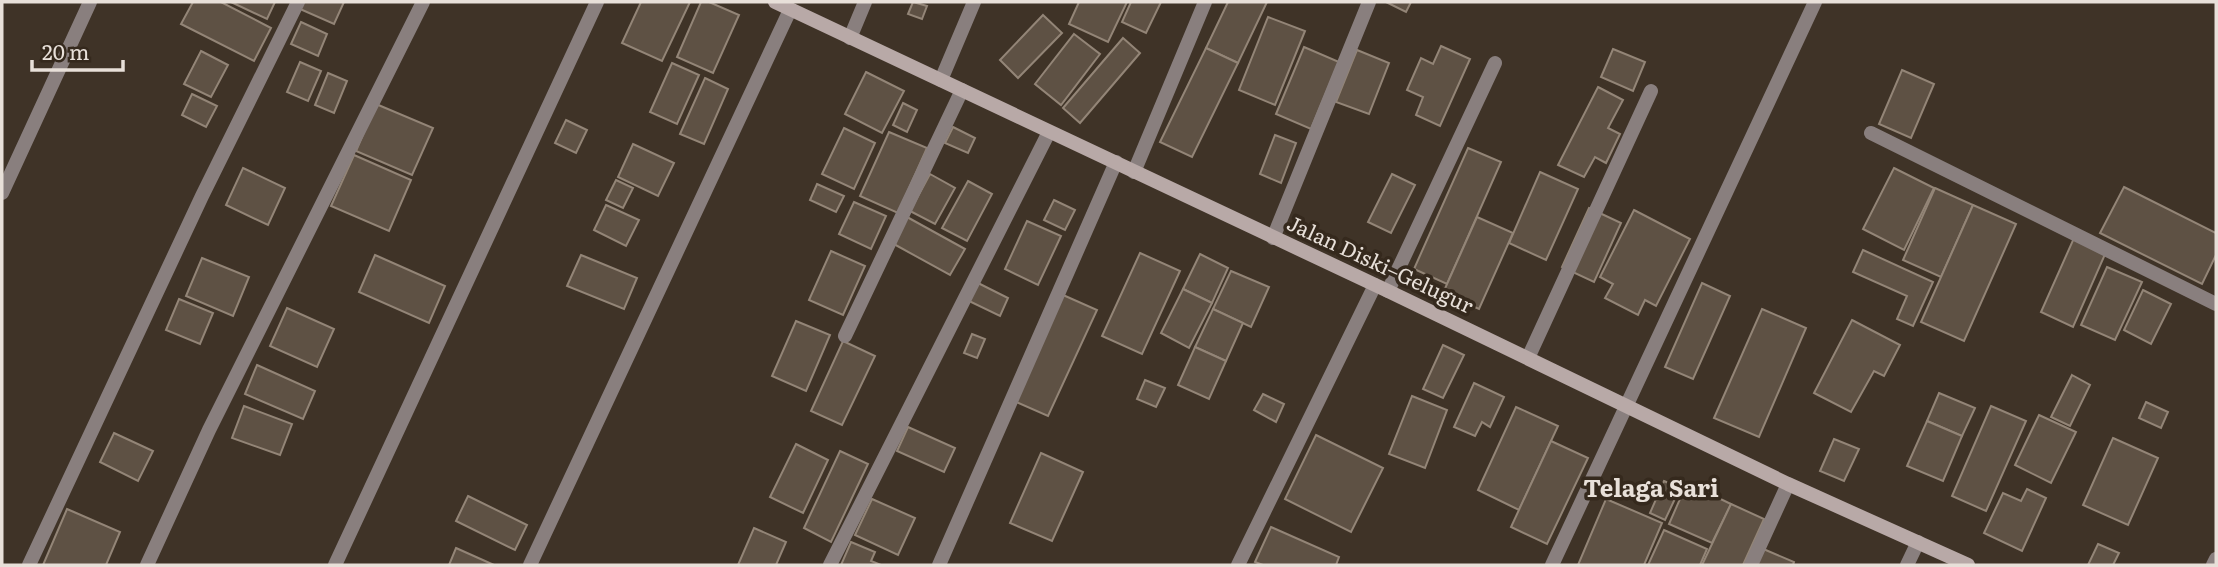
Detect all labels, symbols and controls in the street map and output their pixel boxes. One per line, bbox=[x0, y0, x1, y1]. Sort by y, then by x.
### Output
scale bar bbox=[32, 28, 122, 72]
text: 20 m bbox=[42, 35, 89, 66]
street label: Jalan Diski–Gelugur bbox=[1283, 206, 1479, 320]
district label: Telaga Sari bbox=[1583, 469, 1719, 504]

